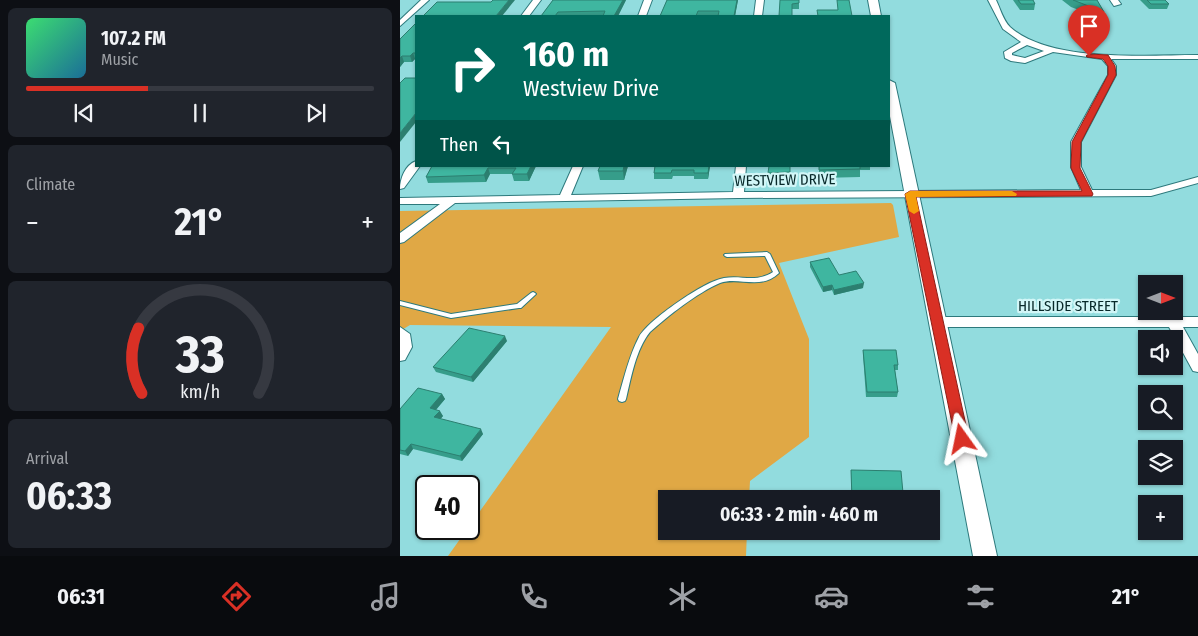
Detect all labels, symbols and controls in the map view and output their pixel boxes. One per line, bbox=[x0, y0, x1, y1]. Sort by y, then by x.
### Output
pin bbox=[1068, 5, 1110, 56]
icon: arrive bbox=[1075, 12, 1103, 40]
text: 107.2 FM bbox=[101, 27, 166, 50]
text: 160 m bbox=[523, 33, 609, 75]
icon: right bbox=[440, 35, 505, 100]
text: Music bbox=[101, 50, 138, 69]
text: Westview Drive bbox=[523, 75, 659, 102]
icon: previous bbox=[70, 99, 98, 127]
icon: pause bbox=[186, 99, 214, 127]
icon: next bbox=[302, 99, 330, 127]
icon: left bbox=[488, 130, 516, 158]
text: Then bbox=[440, 133, 478, 156]
street label: WESTVIEW DRIVE bbox=[734, 170, 836, 190]
text: Climate bbox=[26, 175, 75, 194]
text: 21° bbox=[175, 199, 225, 245]
text: − bbox=[26, 206, 39, 239]
text: + bbox=[361, 206, 374, 239]
north arrow bbox=[1138, 275, 1182, 320]
map controls bbox=[1138, 275, 1183, 540]
street label: HILLSIDE STREET bbox=[1018, 297, 1118, 315]
text: 33 bbox=[174, 323, 225, 386]
button: sound bbox=[1138, 330, 1183, 375]
text: km/h bbox=[180, 381, 220, 403]
button: search bbox=[1138, 385, 1183, 430]
position arrow bbox=[935, 412, 987, 464]
button: layers bbox=[1138, 440, 1183, 485]
text: Arrival bbox=[26, 449, 68, 468]
text: 06:33 bbox=[26, 473, 112, 519]
speed limit sign: 40 bbox=[415, 475, 480, 540]
button: + bbox=[1138, 495, 1183, 540]
text: 06:33 · 2 min · 460 m bbox=[720, 503, 878, 526]
icon: directions bbox=[219, 579, 254, 614]
icon: music bbox=[368, 579, 403, 614]
icon: phone bbox=[516, 579, 551, 614]
icon: climate bbox=[665, 579, 700, 614]
icon: car bbox=[814, 579, 849, 614]
icon: filters bbox=[963, 579, 998, 614]
text: 06:31 bbox=[57, 583, 105, 610]
text: 21° bbox=[1112, 583, 1141, 610]

